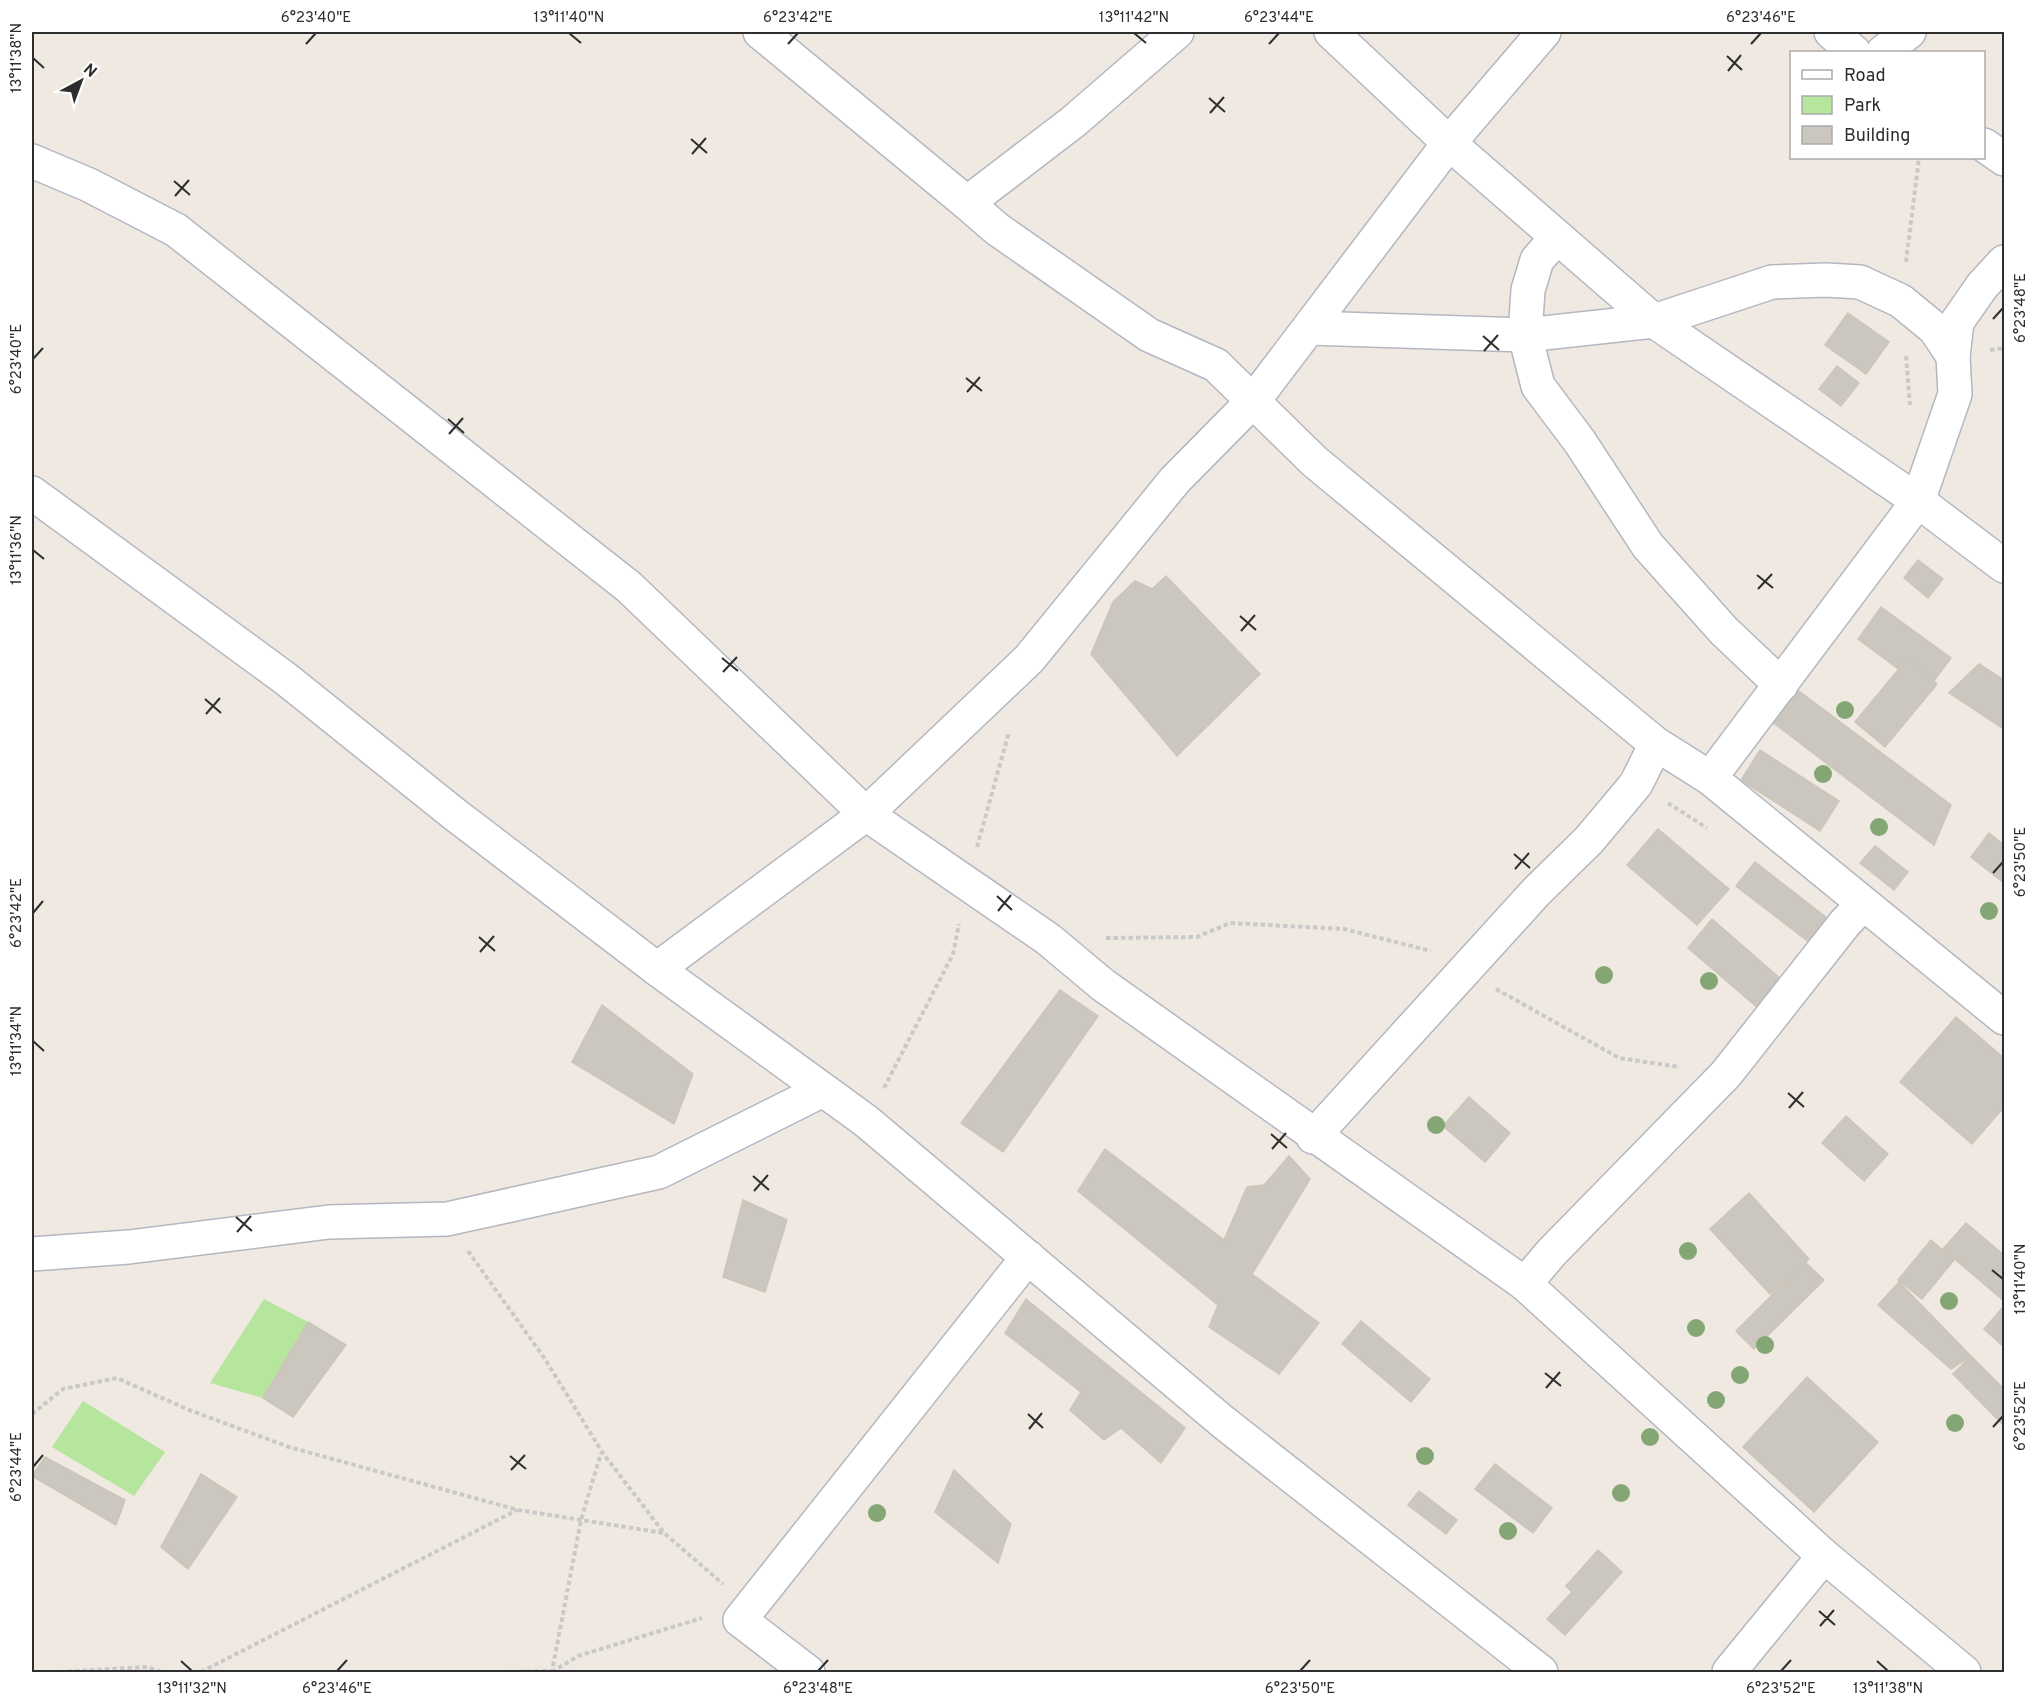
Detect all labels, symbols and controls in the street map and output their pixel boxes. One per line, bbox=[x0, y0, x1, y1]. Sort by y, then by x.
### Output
text: 6°23'40"E bbox=[281, 9, 351, 28]
text: 13°11'40"N bbox=[534, 9, 604, 28]
text: 6°23'42"E bbox=[763, 9, 833, 28]
text: 13°11'42"N bbox=[1099, 9, 1169, 28]
text: 6°23'44"E bbox=[1244, 9, 1314, 28]
text: 6°23'46"E bbox=[1726, 9, 1796, 28]
text: 13°11'38"N bbox=[8, 23, 27, 93]
north arrow bbox=[51, 51, 111, 111]
legend bbox=[1790, 51, 1985, 159]
text: N bbox=[79, 60, 100, 83]
text: Road bbox=[1844, 65, 1886, 88]
text: Park bbox=[1844, 95, 1881, 118]
text: Building bbox=[1844, 125, 1910, 148]
text: 6°23'48"E bbox=[2012, 273, 2031, 343]
text: 6°23'40"E bbox=[8, 324, 27, 394]
text: 13°11'36"N bbox=[8, 515, 27, 585]
text: 6°23'50"E bbox=[2012, 827, 2031, 897]
text: 6°23'42"E bbox=[8, 878, 27, 948]
text: 13°11'34"N bbox=[8, 1006, 27, 1076]
text: 13°11'40"N bbox=[2012, 1244, 2031, 1314]
text: 6°23'52"E bbox=[2012, 1381, 2031, 1451]
text: 6°23'44"E bbox=[8, 1432, 27, 1502]
text: 13°11'32"N bbox=[157, 1680, 227, 1699]
text: 6°23'46"E bbox=[302, 1680, 372, 1699]
text: 6°23'48"E bbox=[783, 1680, 853, 1699]
text: 6°23'50"E bbox=[1265, 1680, 1335, 1699]
text: 6°23'52"E bbox=[1746, 1680, 1816, 1699]
text: 13°11'38"N bbox=[1853, 1680, 1923, 1699]

